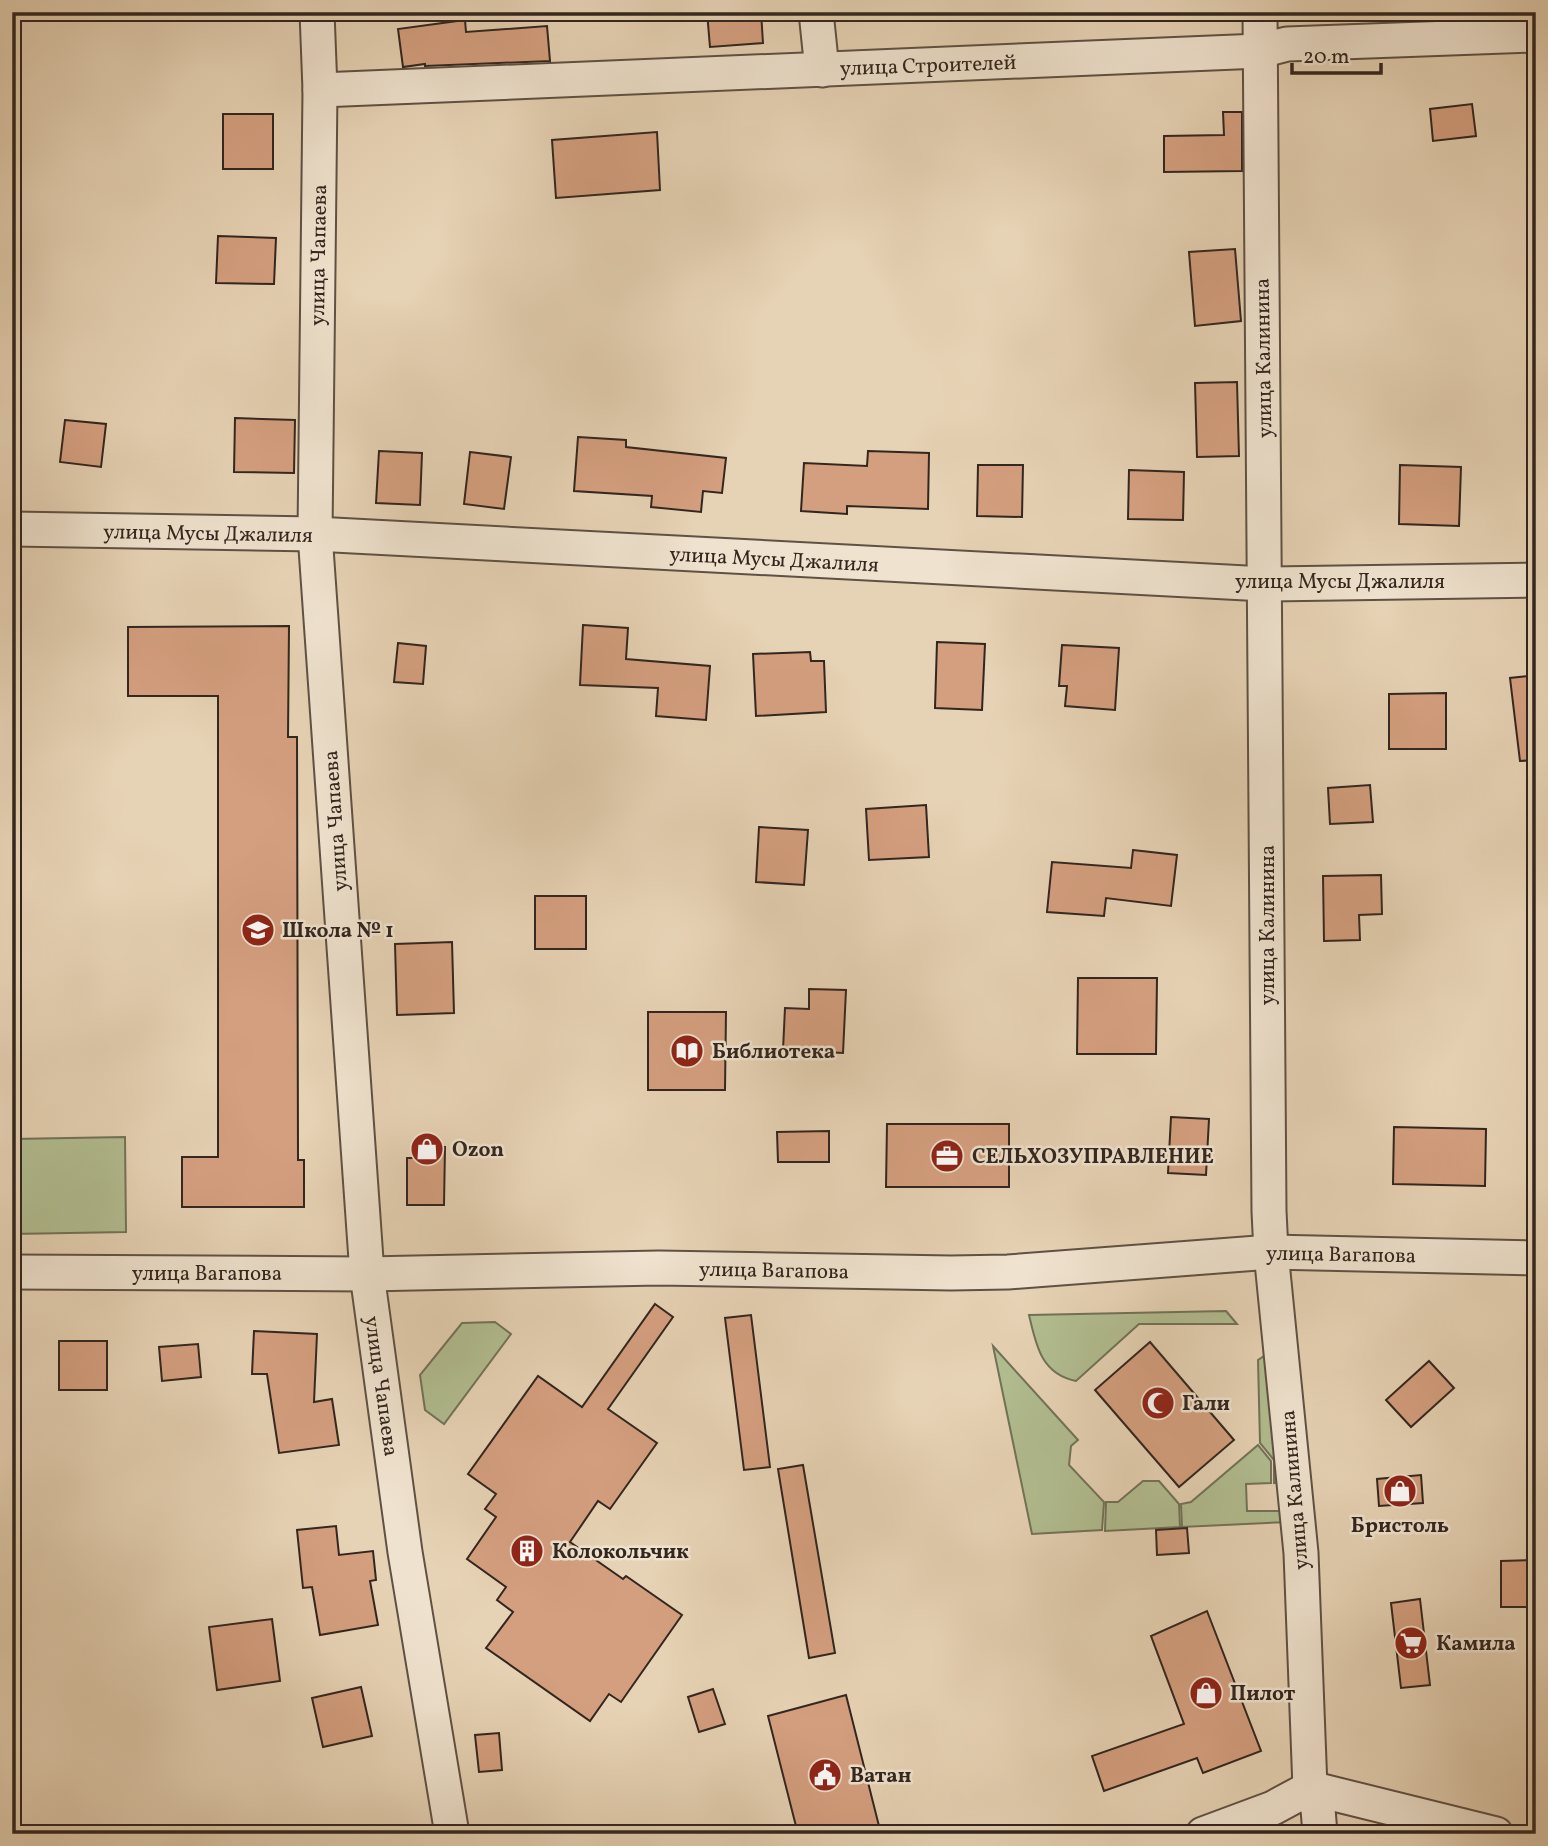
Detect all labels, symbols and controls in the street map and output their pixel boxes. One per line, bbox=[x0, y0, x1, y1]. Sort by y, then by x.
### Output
scale bar bbox=[1292, 32, 1382, 76]
text: 20 m bbox=[1303, 43, 1349, 72]
street label: улица Строителей bbox=[839, 49, 1017, 84]
street label: улица Чапаева bbox=[304, 184, 335, 326]
street label: улица Калинина bbox=[1249, 278, 1280, 438]
street label: улица Мусы Джалиля bbox=[103, 518, 313, 551]
street label: улица Мусы Джалиля bbox=[668, 541, 879, 580]
street label: улица Мусы Джалиля bbox=[1235, 568, 1445, 597]
street label: улица Чапаева bbox=[317, 749, 356, 893]
street label: улица Калинина bbox=[1254, 845, 1283, 1005]
school or university icon: Школа № 1 bbox=[239, 911, 277, 949]
place label: Школа № 1 bbox=[282, 917, 394, 946]
library icon: Библиотека bbox=[668, 1032, 706, 1070]
place label: Библиотека bbox=[712, 1038, 835, 1067]
shop icon: Ozon bbox=[408, 1130, 446, 1168]
place label: Ozon bbox=[452, 1136, 504, 1165]
office icon: СЕЛЬХОЗУПРАВЛЕНИЕ bbox=[928, 1137, 966, 1175]
place label: СЕЛЬХОЗУПРАВЛЕНИЕ bbox=[972, 1143, 1214, 1172]
street label: улица Вагапова bbox=[1266, 1240, 1416, 1271]
street label: улица Вагапова bbox=[699, 1256, 849, 1287]
street label: улица Вагапова bbox=[132, 1260, 282, 1289]
street label: улица Чапаева bbox=[356, 1314, 405, 1458]
mosque icon: Гали bbox=[1139, 1384, 1177, 1422]
place label: Гали bbox=[1182, 1390, 1230, 1419]
street label: улица Калинина bbox=[1274, 1409, 1317, 1571]
shop icon: Бристоль bbox=[1381, 1472, 1419, 1510]
place label: Бристоль bbox=[1351, 1512, 1449, 1541]
building icon: Колокольчик bbox=[508, 1532, 546, 1570]
place label: Колокольчик bbox=[552, 1538, 689, 1567]
supermarket icon: Камила bbox=[1392, 1624, 1430, 1662]
place label: Камила bbox=[1436, 1630, 1516, 1659]
shop icon: Пилот bbox=[1187, 1674, 1225, 1712]
place label: Пилот bbox=[1230, 1680, 1296, 1709]
public building icon: Ватан bbox=[806, 1756, 844, 1794]
place label: Ватан bbox=[850, 1762, 911, 1791]

